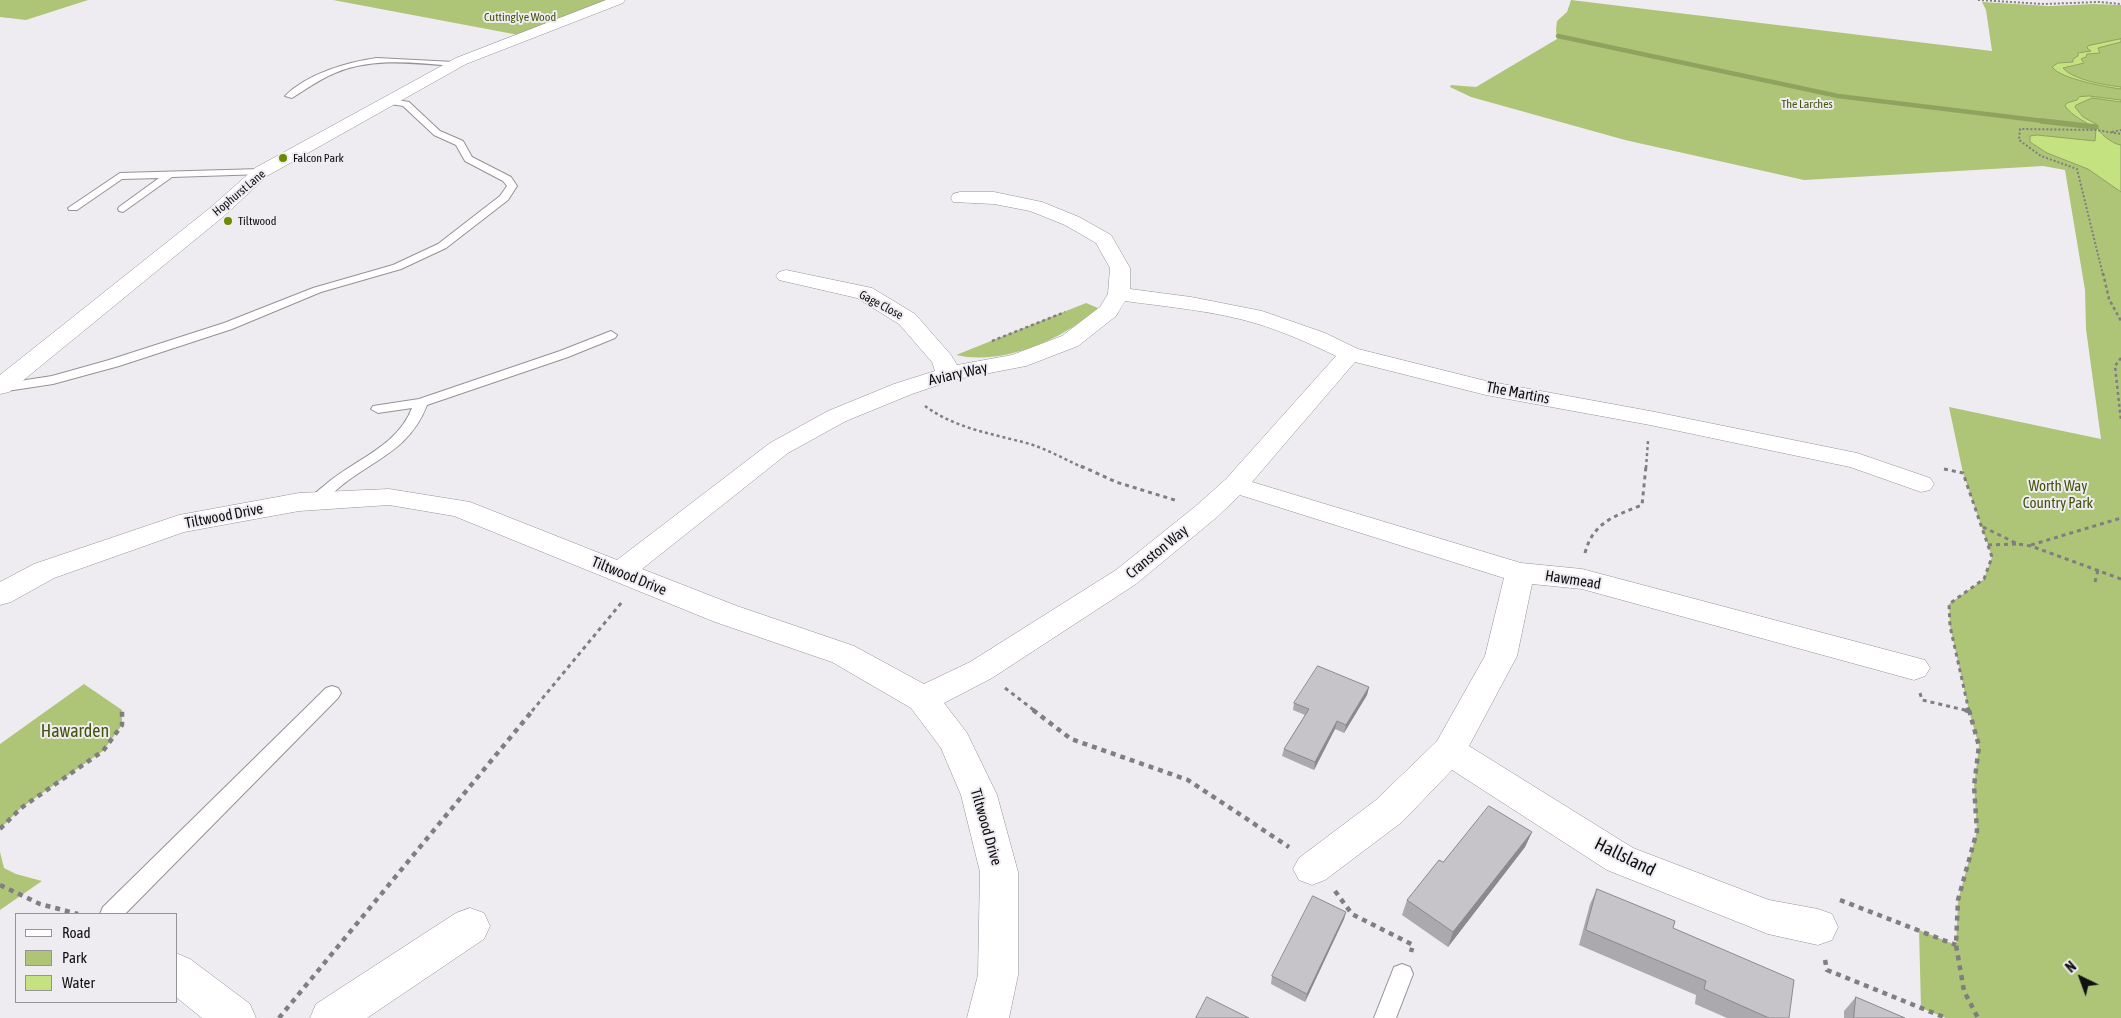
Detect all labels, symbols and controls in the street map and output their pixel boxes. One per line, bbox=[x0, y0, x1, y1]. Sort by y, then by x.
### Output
park label: Cuttinglye Wood bbox=[484, 10, 556, 24]
park label: The Larches bbox=[1781, 97, 1833, 111]
place label: Falcon Park bbox=[293, 151, 344, 165]
marker: Falcon Park bbox=[277, 152, 289, 164]
street label: Hophurst Lane bbox=[210, 167, 268, 219]
place label: Tiltwood bbox=[238, 214, 276, 228]
marker: Tiltwood bbox=[222, 215, 234, 227]
street label: Gage Close bbox=[857, 287, 905, 323]
street label: Aviary Way bbox=[927, 358, 989, 390]
street label: The Martins bbox=[1485, 378, 1551, 408]
park label: Worth Way Country Park bbox=[2023, 477, 2093, 512]
street label: Tiltwood Drive bbox=[183, 500, 265, 532]
street label: Cranston Way bbox=[1122, 522, 1192, 582]
street label: Tiltwood Drive bbox=[589, 553, 669, 599]
street label: Hawmead bbox=[1544, 567, 1602, 593]
park label: Hawarden bbox=[41, 720, 109, 742]
street label: Tiltwood Drive bbox=[966, 786, 1006, 868]
street label: Hallsland bbox=[1591, 833, 1659, 881]
legend bbox=[15, 913, 178, 1003]
text: Road bbox=[62, 924, 91, 941]
text: Park bbox=[62, 949, 87, 966]
north arrow bbox=[2056, 953, 2106, 1003]
text: N bbox=[2063, 958, 2079, 976]
text: Water bbox=[62, 974, 95, 991]

